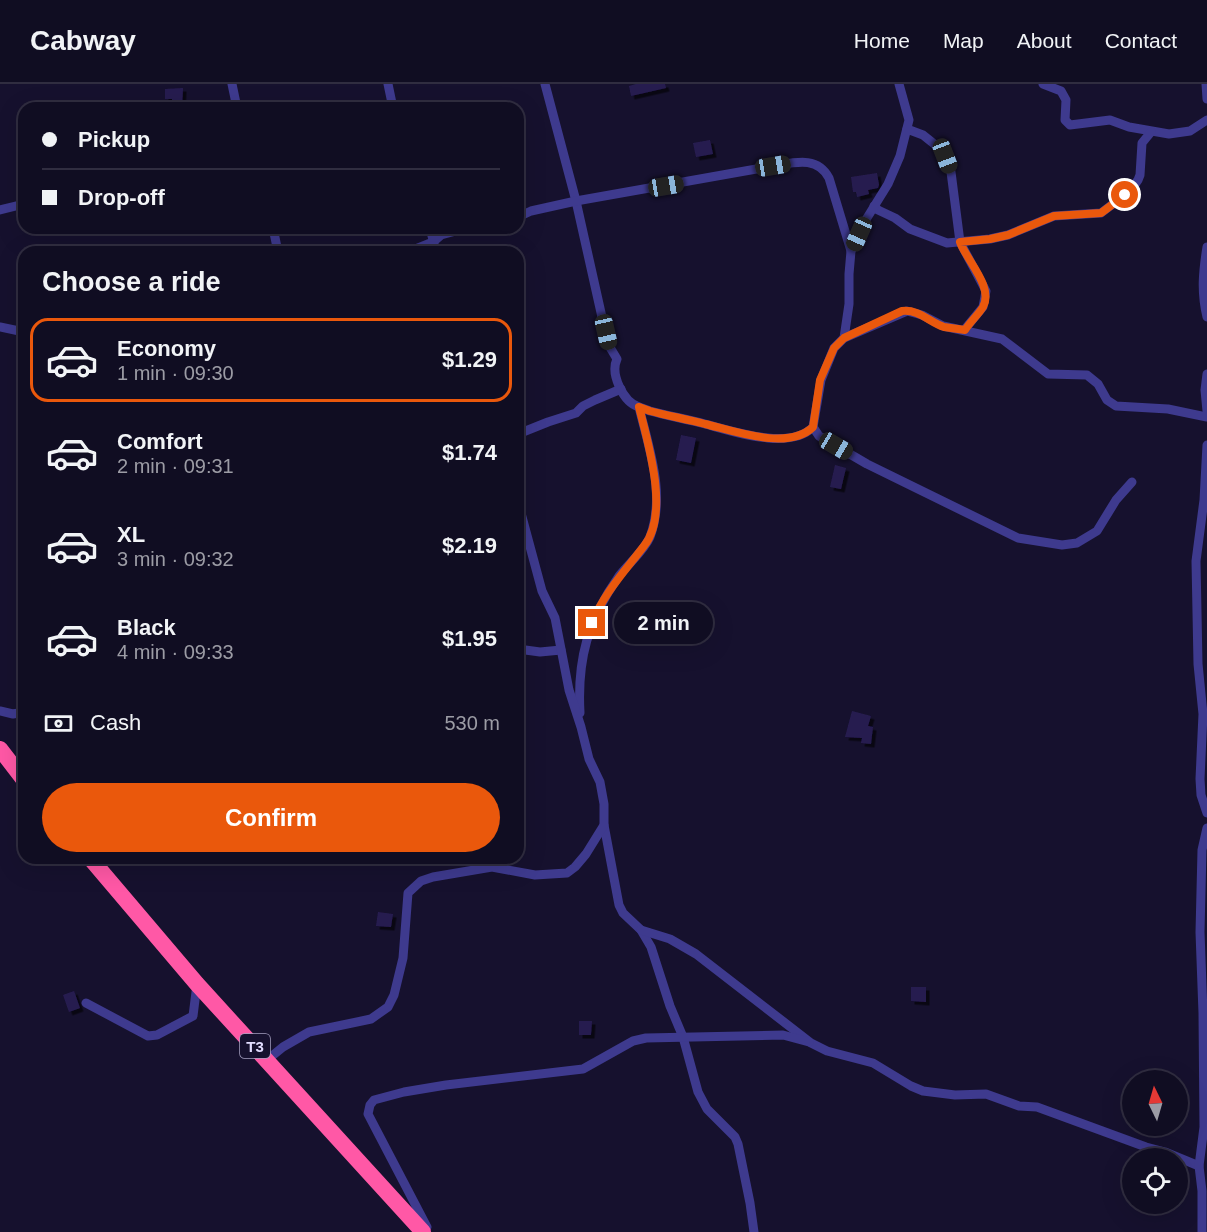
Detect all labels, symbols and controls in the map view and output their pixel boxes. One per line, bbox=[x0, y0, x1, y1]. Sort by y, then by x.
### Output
text: Cabway bbox=[30, 25, 136, 56]
text: Home bbox=[854, 29, 910, 52]
text: Map bbox=[943, 29, 984, 52]
text: About bbox=[1017, 29, 1072, 52]
text: Contact bbox=[1105, 29, 1177, 52]
text: Pickup bbox=[78, 127, 150, 152]
car bbox=[930, 136, 960, 176]
car bbox=[754, 154, 792, 178]
car bbox=[647, 174, 685, 198]
route start bbox=[1111, 181, 1138, 208]
text: Drop-off bbox=[78, 185, 165, 210]
car bbox=[843, 214, 875, 254]
text: Choose a ride bbox=[42, 267, 221, 297]
car bbox=[593, 312, 619, 352]
icon: car bbox=[45, 333, 99, 387]
text: Economy bbox=[117, 336, 216, 361]
text: $1.29 bbox=[442, 347, 497, 372]
text: 1 min · 09:30 bbox=[117, 362, 234, 384]
icon: car bbox=[45, 426, 99, 480]
text: Comfort bbox=[117, 429, 203, 454]
car bbox=[816, 429, 856, 463]
text: $1.74 bbox=[442, 440, 497, 465]
text: 2 min · 09:31 bbox=[117, 455, 234, 477]
icon: car bbox=[45, 519, 99, 573]
text: XL bbox=[117, 522, 145, 547]
text: $2.19 bbox=[442, 533, 497, 558]
text: 3 min · 09:32 bbox=[117, 548, 234, 570]
callout: 2 min bbox=[613, 602, 712, 644]
route end bbox=[578, 609, 605, 636]
icon: car bbox=[45, 612, 99, 666]
text: 2 min bbox=[637, 612, 690, 634]
text: Black bbox=[117, 615, 176, 640]
text: $1.95 bbox=[442, 626, 497, 651]
text: 4 min · 09:33 bbox=[117, 641, 234, 663]
icon: cash bbox=[42, 707, 75, 740]
text: Cash bbox=[90, 710, 141, 735]
text: 530 m bbox=[444, 712, 500, 734]
button: Confirm bbox=[42, 783, 500, 852]
road number: T3 bbox=[240, 1034, 270, 1058]
north arrow bbox=[1122, 1070, 1188, 1136]
map controls bbox=[1122, 1070, 1188, 1214]
button: locate bbox=[1122, 1148, 1188, 1214]

